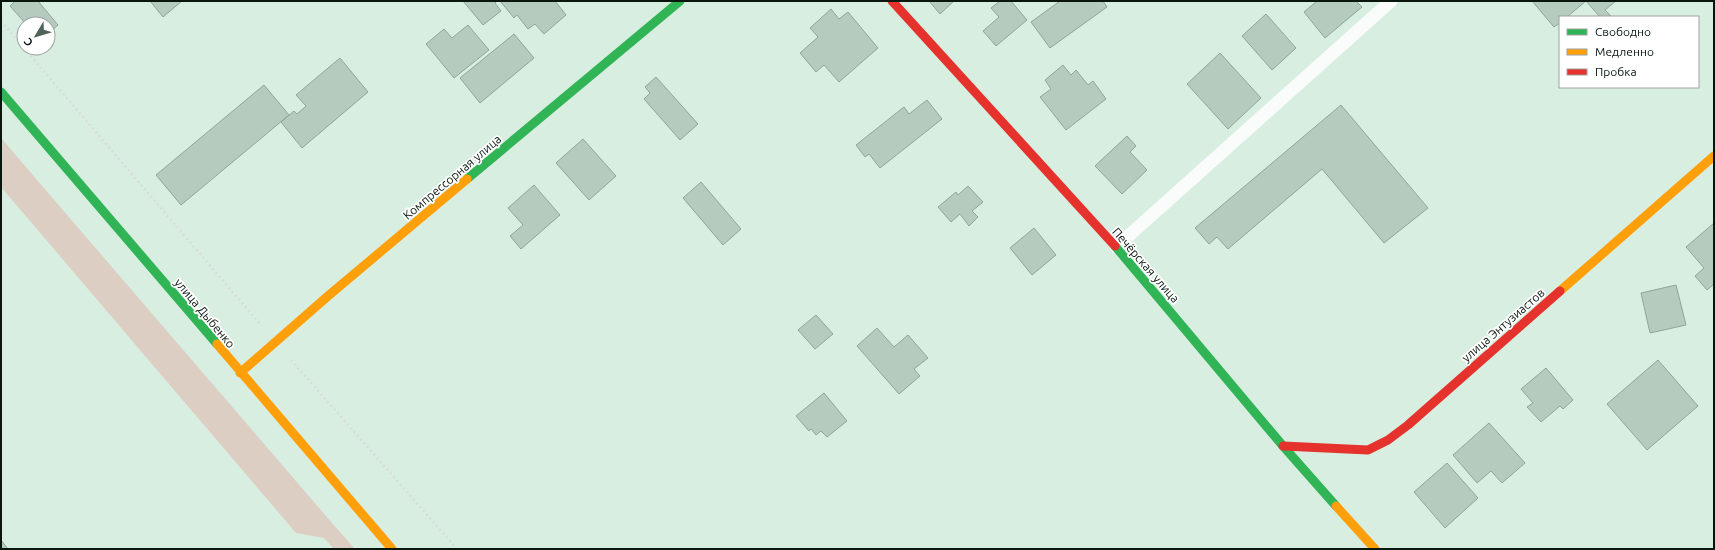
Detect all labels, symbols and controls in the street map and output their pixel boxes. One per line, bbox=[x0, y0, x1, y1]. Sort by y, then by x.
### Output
north arrow bbox=[16, 16, 56, 56]
legend bbox=[1559, 16, 1699, 88]
text: Свободно bbox=[1595, 25, 1651, 38]
text: С bbox=[21, 36, 35, 49]
text: Медленно bbox=[1595, 45, 1654, 58]
text: Пробка bbox=[1595, 65, 1637, 78]
street label: Компрессорная улица bbox=[400, 132, 504, 222]
street label: Печёрская улица bbox=[1110, 225, 1182, 305]
street label: улица Дыбенко bbox=[172, 276, 238, 350]
street label: улица Энтузиастов bbox=[1459, 286, 1547, 364]

